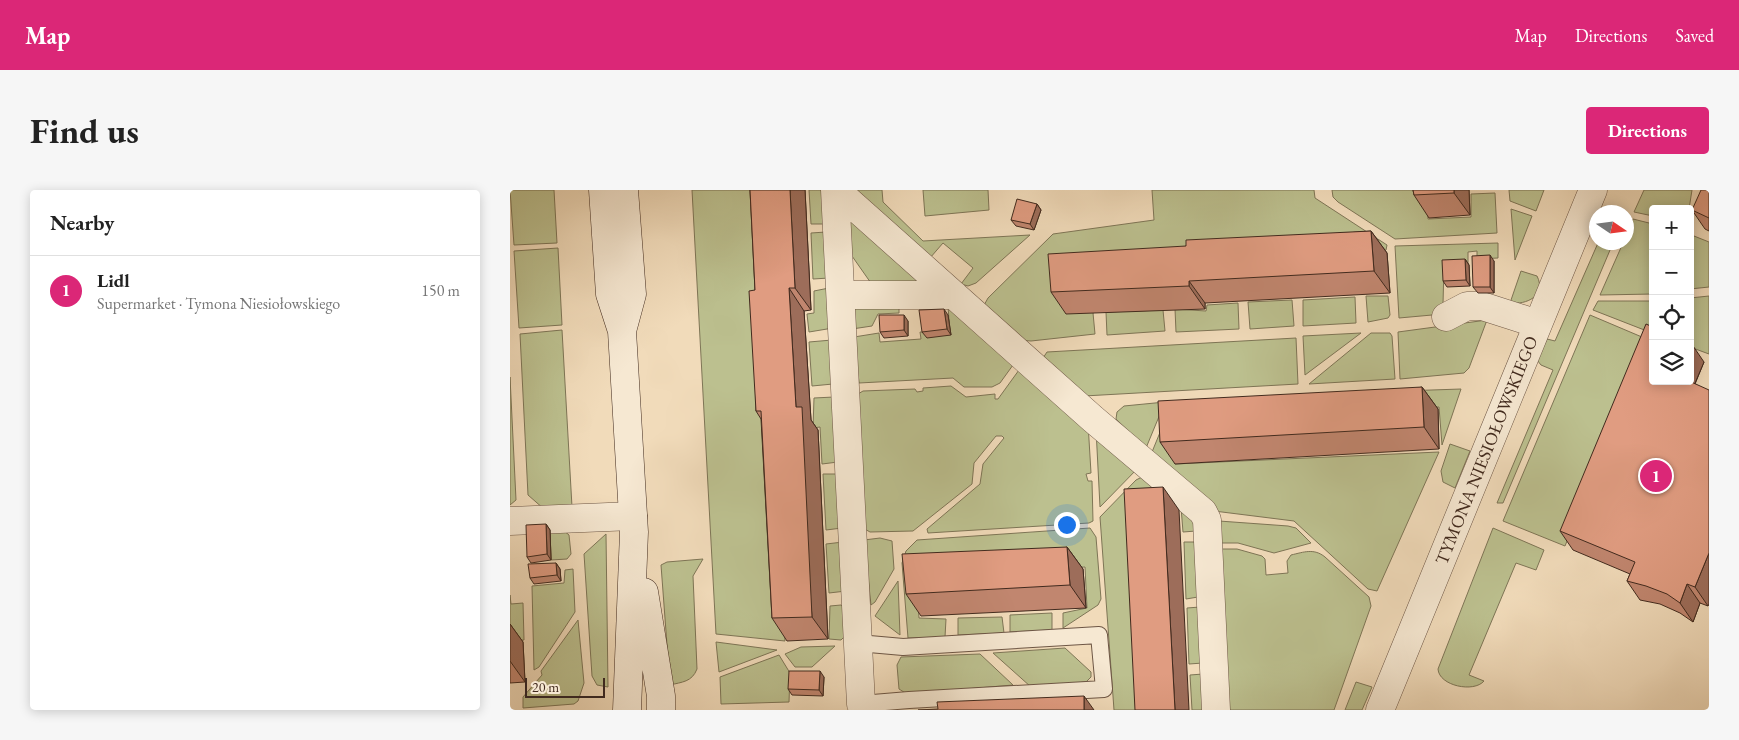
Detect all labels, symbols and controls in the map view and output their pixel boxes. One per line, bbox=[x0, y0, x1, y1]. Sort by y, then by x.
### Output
text: Map bbox=[25, 20, 70, 51]
text: Map bbox=[1515, 24, 1547, 47]
text: Directions bbox=[1575, 24, 1647, 47]
text: Saved bbox=[1675, 24, 1714, 47]
button: Directions bbox=[1586, 107, 1709, 154]
text: Find us bbox=[30, 108, 139, 153]
north arrow bbox=[1589, 205, 1634, 250]
map controls bbox=[1649, 205, 1694, 385]
button: + bbox=[1649, 205, 1694, 250]
text: Nearby bbox=[50, 209, 114, 236]
button: − bbox=[1649, 250, 1694, 295]
text: Lidl bbox=[97, 268, 130, 293]
text: 1 bbox=[62, 280, 70, 301]
text: 150 m bbox=[421, 280, 460, 301]
text: Supermarket · Tymona Niesiołowskiego bbox=[97, 293, 340, 314]
button: locate bbox=[1649, 295, 1694, 340]
street label: TYMONA NIESIOŁOWSKIEGO bbox=[1429, 332, 1543, 568]
button: layers bbox=[1649, 340, 1694, 385]
pin: 1 bbox=[1640, 457, 1672, 495]
your location bbox=[1054, 512, 1080, 538]
scale bar bbox=[525, 675, 605, 698]
text: 20 m bbox=[532, 678, 559, 696]

